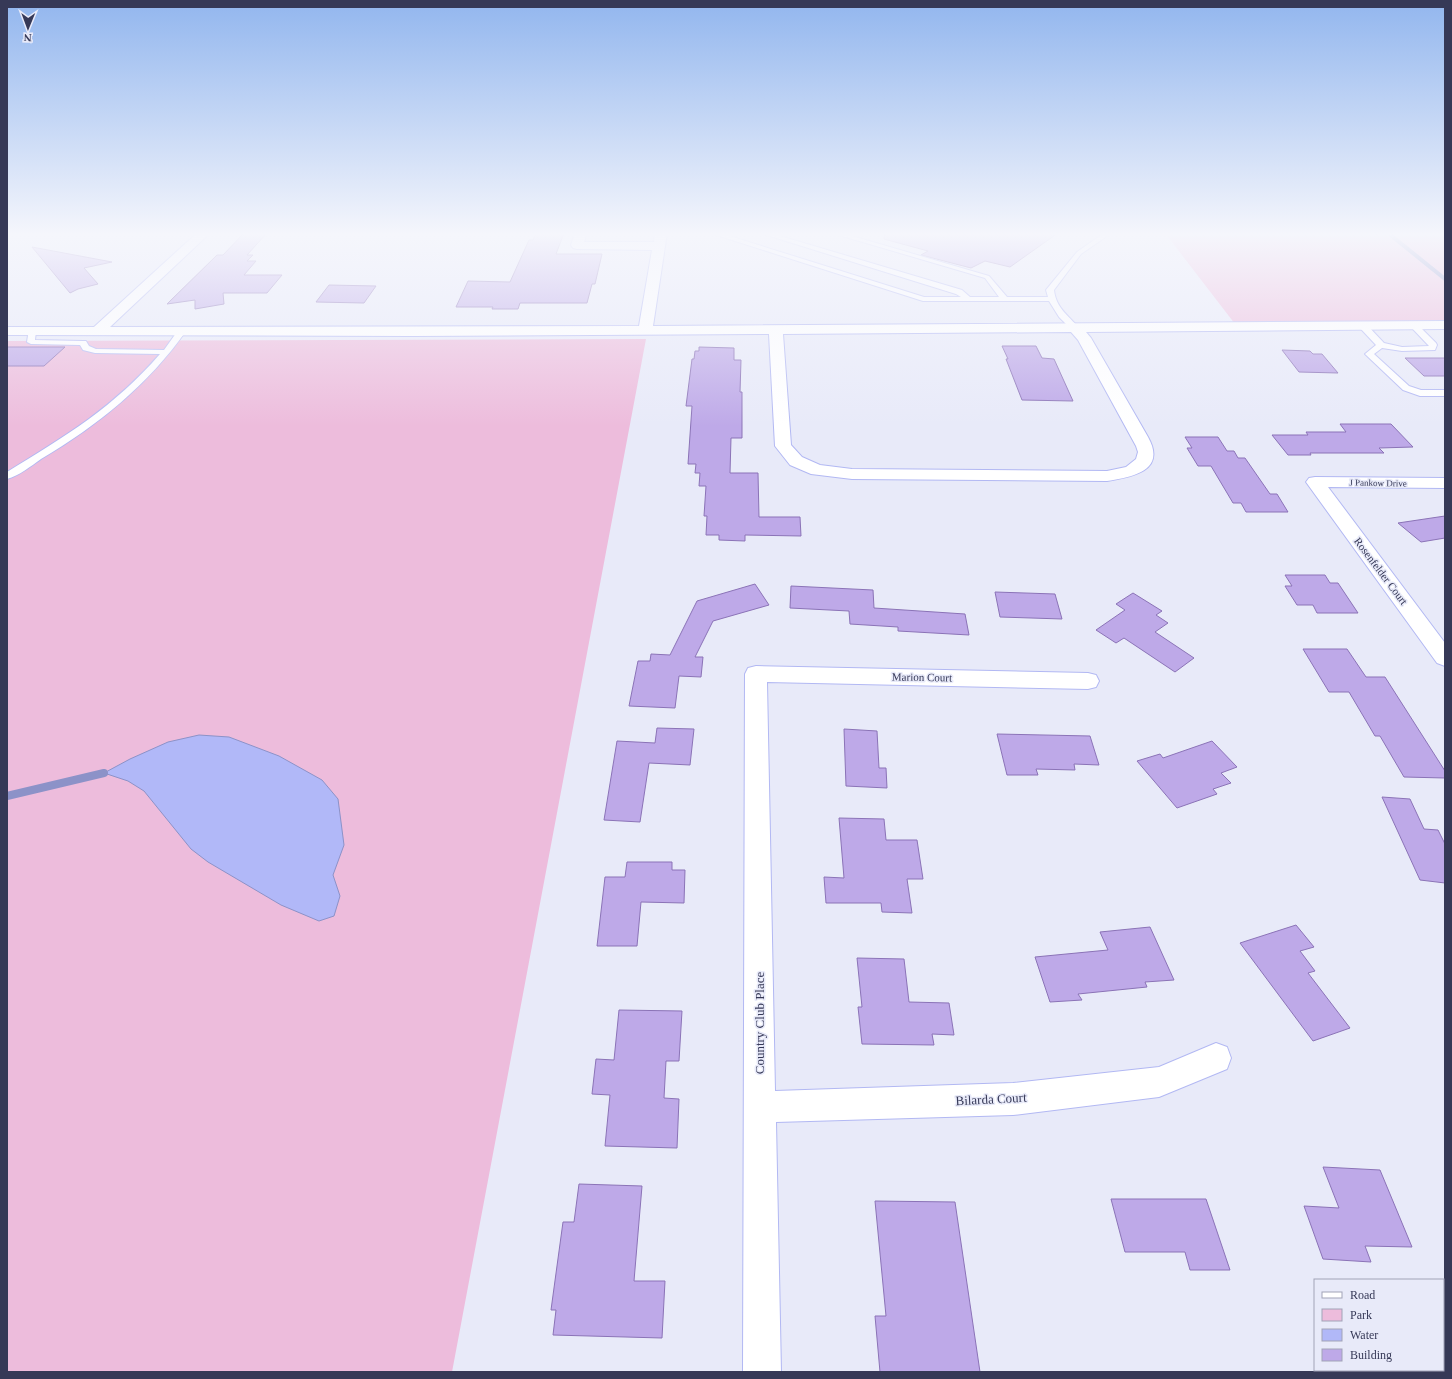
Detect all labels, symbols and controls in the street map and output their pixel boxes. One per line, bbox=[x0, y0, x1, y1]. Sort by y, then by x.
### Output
north arrow bbox=[8, 8, 48, 48]
text: N bbox=[24, 32, 32, 44]
street label: J Pankow Drive bbox=[1349, 477, 1407, 489]
street label: Rosenfelder Court bbox=[1352, 535, 1410, 607]
street label: Marion Court bbox=[892, 670, 952, 684]
street label: Country Club Place bbox=[752, 971, 767, 1074]
street label: Bilarda Court bbox=[955, 1090, 1027, 1108]
legend bbox=[1314, 1279, 1444, 1371]
text: Road bbox=[1350, 1288, 1375, 1302]
text: Park bbox=[1350, 1308, 1372, 1322]
text: Water bbox=[1350, 1328, 1378, 1342]
text: Building bbox=[1350, 1348, 1392, 1362]

